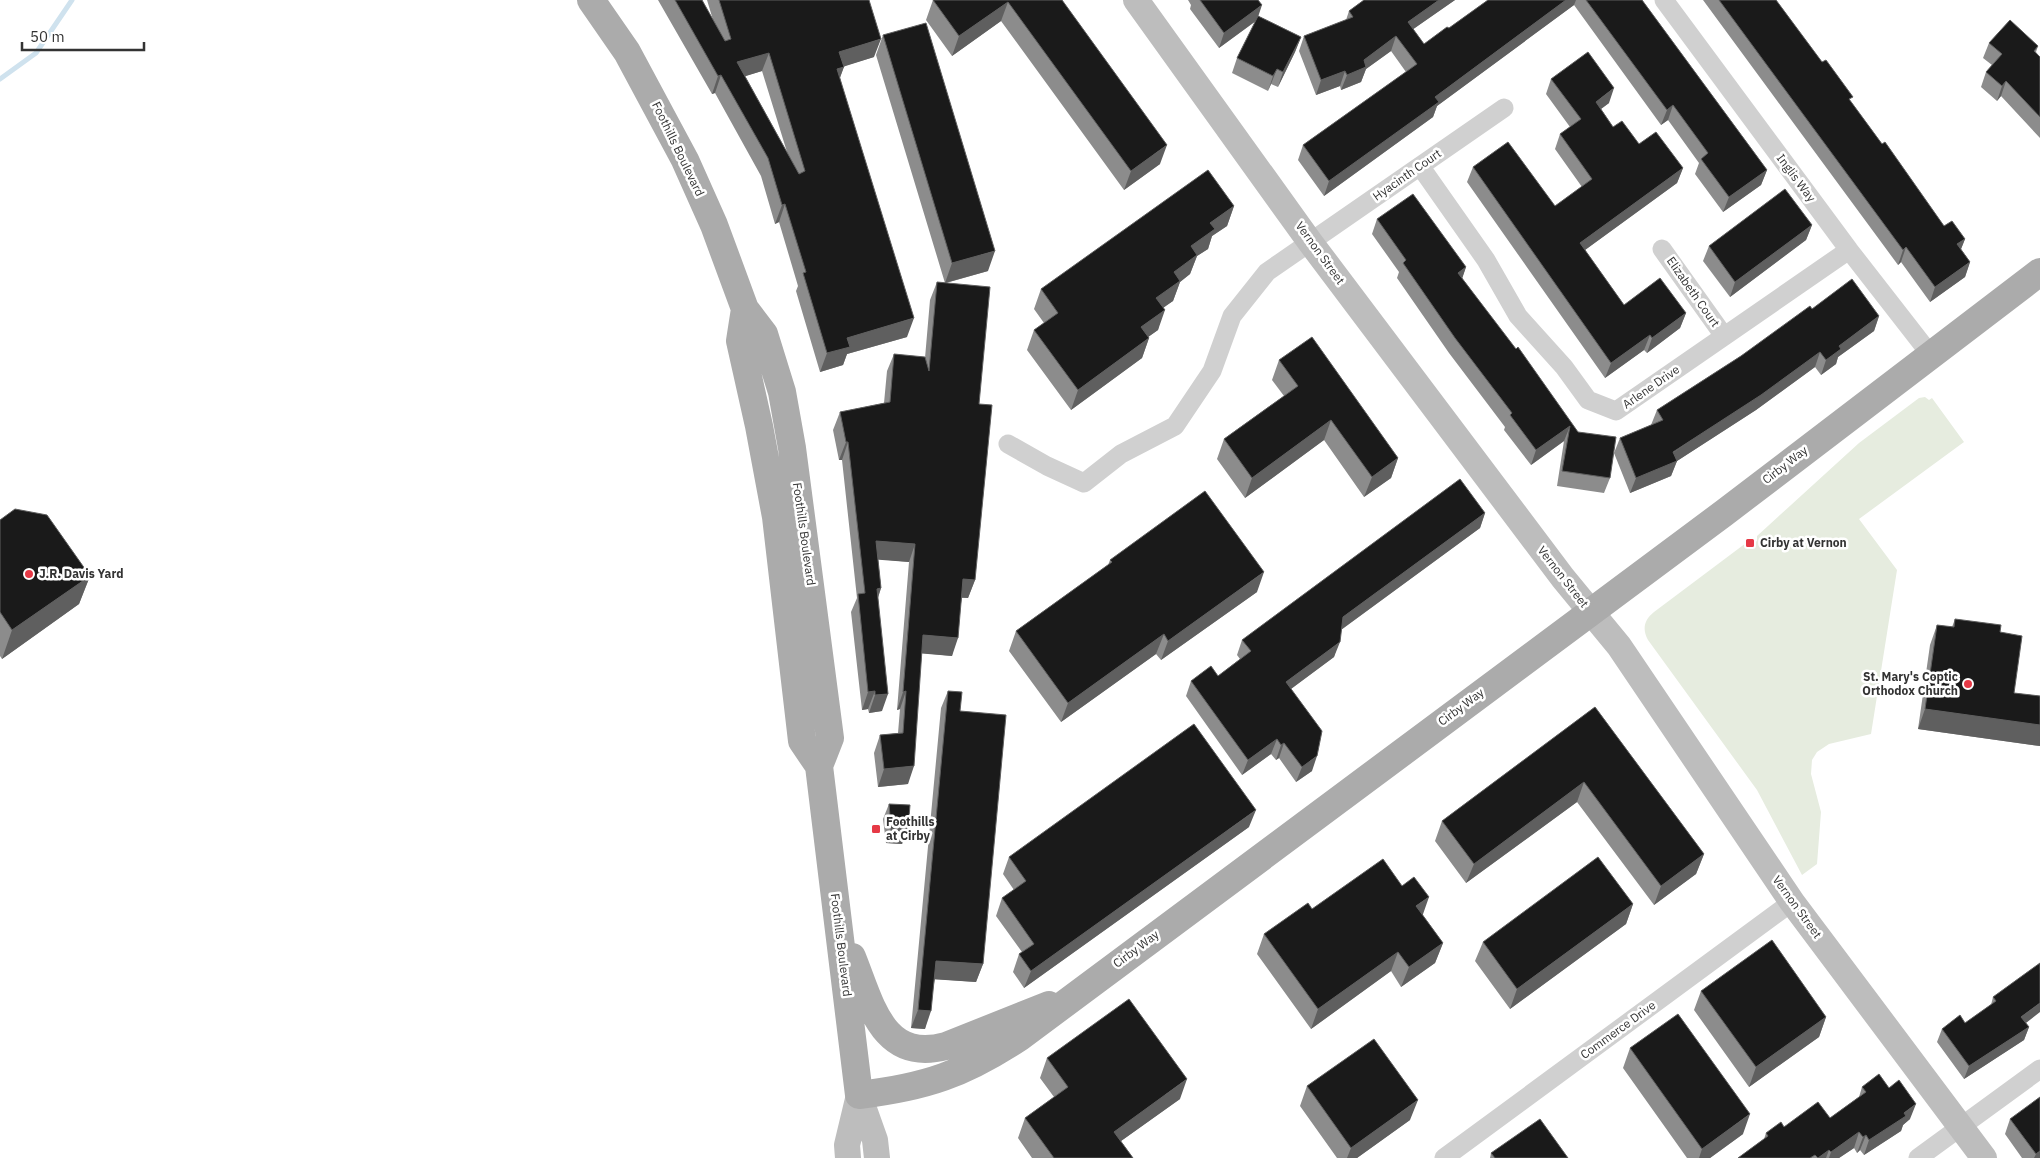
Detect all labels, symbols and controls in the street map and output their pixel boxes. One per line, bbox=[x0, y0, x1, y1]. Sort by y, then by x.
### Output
scale bar bbox=[22, 20, 145, 52]
text: 50 m bbox=[30, 27, 65, 46]
street label: Foothills Boulevard bbox=[649, 99, 708, 199]
street label: Hyacinth Court bbox=[1370, 145, 1444, 204]
street label: Inglis Way bbox=[1774, 151, 1819, 204]
street label: Vernon Street bbox=[1293, 218, 1348, 287]
street label: Elizabeth Court bbox=[1664, 254, 1723, 330]
street label: Arlene Drive bbox=[1619, 361, 1682, 412]
street label: Cirby Way bbox=[1759, 442, 1810, 487]
street label: Foothills Boulevard bbox=[790, 482, 819, 586]
place label: Cirby at Vernon bbox=[1760, 535, 1847, 550]
marker: Cirby at Vernon bbox=[1744, 537, 1756, 549]
street label: Vernon Street bbox=[1535, 543, 1592, 610]
place label: J.R. Davis Yard bbox=[39, 566, 124, 581]
marker: J.R. Davis Yard bbox=[23, 568, 35, 580]
place label: St. Mary's Coptic Orthodox Church bbox=[1862, 669, 1958, 698]
marker: St. Mary's Coptic Orthodox Church bbox=[1962, 678, 1974, 690]
street label: Cirby Way bbox=[1435, 685, 1487, 729]
place label: Foothills at Cirby bbox=[886, 814, 935, 843]
marker: Foothills at Cirby bbox=[870, 823, 882, 835]
street label: Vernon Street bbox=[1770, 872, 1825, 941]
street label: Foothills Boulevard bbox=[828, 893, 855, 997]
street label: Cirby Way bbox=[1110, 927, 1162, 971]
street label: Commerce Drive bbox=[1577, 997, 1659, 1062]

